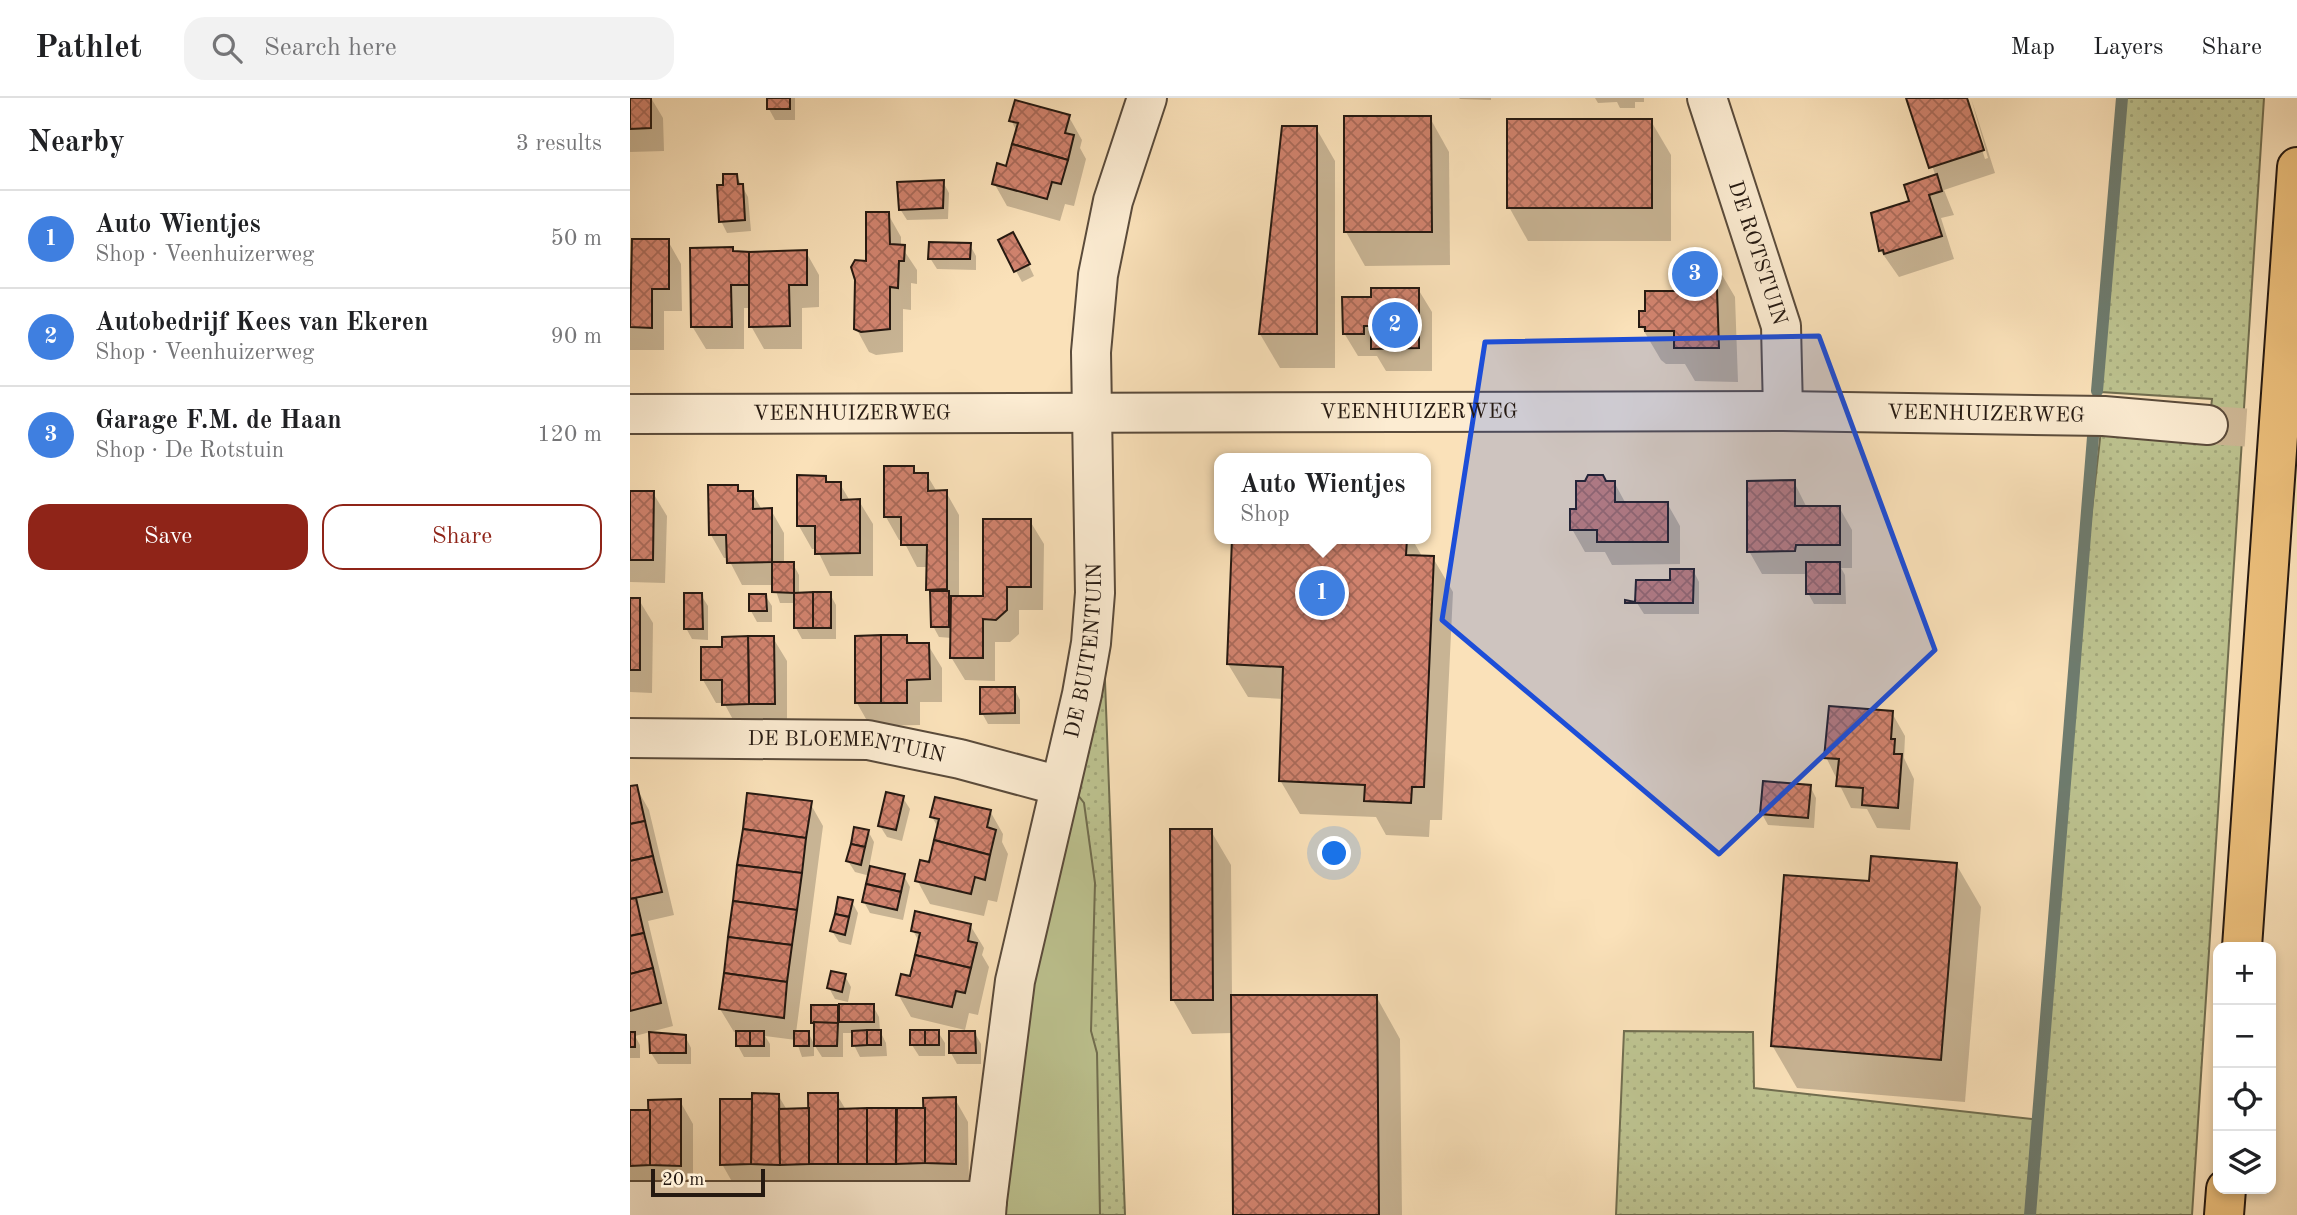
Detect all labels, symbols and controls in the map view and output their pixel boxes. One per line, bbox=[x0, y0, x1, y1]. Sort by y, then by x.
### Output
search box bbox=[184, 17, 674, 80]
icon: search bbox=[208, 29, 246, 67]
text: Pathlet bbox=[35, 32, 142, 65]
text: Search here bbox=[264, 35, 397, 61]
text: Map bbox=[2011, 36, 2055, 60]
text: Layers bbox=[2093, 36, 2163, 60]
text: Share bbox=[2201, 36, 2262, 60]
text: Nearby bbox=[28, 128, 125, 158]
text: 3 results bbox=[516, 132, 602, 155]
street label: DE ROTSTUIN bbox=[1724, 178, 1791, 328]
text: Auto Wientjes bbox=[95, 212, 261, 238]
text: 1 bbox=[44, 227, 58, 250]
text: 50 m bbox=[551, 227, 602, 250]
text: Shop · Veenhuizerweg bbox=[95, 243, 314, 266]
pin: 3 bbox=[1672, 248, 1718, 300]
pin: 2 bbox=[1372, 299, 1418, 351]
text: Autobedrijf Kees van Ekeren bbox=[95, 310, 429, 336]
text: 2 bbox=[44, 325, 58, 348]
text: 90 m bbox=[551, 325, 602, 348]
text: Shop · Veenhuizerweg bbox=[95, 341, 314, 364]
street label: VEENHUIZERWEG bbox=[1320, 401, 1518, 423]
street label: VEENHUIZERWEG bbox=[1887, 402, 2085, 426]
street label: VEENHUIZERWEG bbox=[753, 403, 951, 424]
text: Garage F.M. de Haan bbox=[95, 408, 342, 434]
text: 3 bbox=[44, 423, 58, 446]
text: 120 m bbox=[537, 423, 602, 446]
text: Shop · De Rotstuin bbox=[95, 439, 284, 462]
popup bbox=[1214, 453, 1431, 544]
text: Auto Wientjes bbox=[1240, 472, 1405, 498]
text: Shop bbox=[1240, 503, 1290, 526]
button: Save bbox=[28, 504, 308, 570]
button: Share bbox=[322, 504, 602, 570]
street label: DE BUITENTUIN bbox=[1062, 563, 1106, 740]
pin: 1 bbox=[1299, 567, 1345, 619]
street label: DE BLOEMENTUIN bbox=[748, 728, 947, 766]
your location bbox=[1317, 836, 1351, 870]
map controls bbox=[2213, 942, 2276, 1194]
button: + bbox=[2213, 942, 2276, 1005]
button: − bbox=[2213, 1005, 2276, 1068]
button: locate bbox=[2213, 1068, 2276, 1131]
button: layers bbox=[2213, 1131, 2276, 1194]
scale bar bbox=[651, 1166, 765, 1198]
text: 20 m bbox=[662, 1171, 704, 1190]

